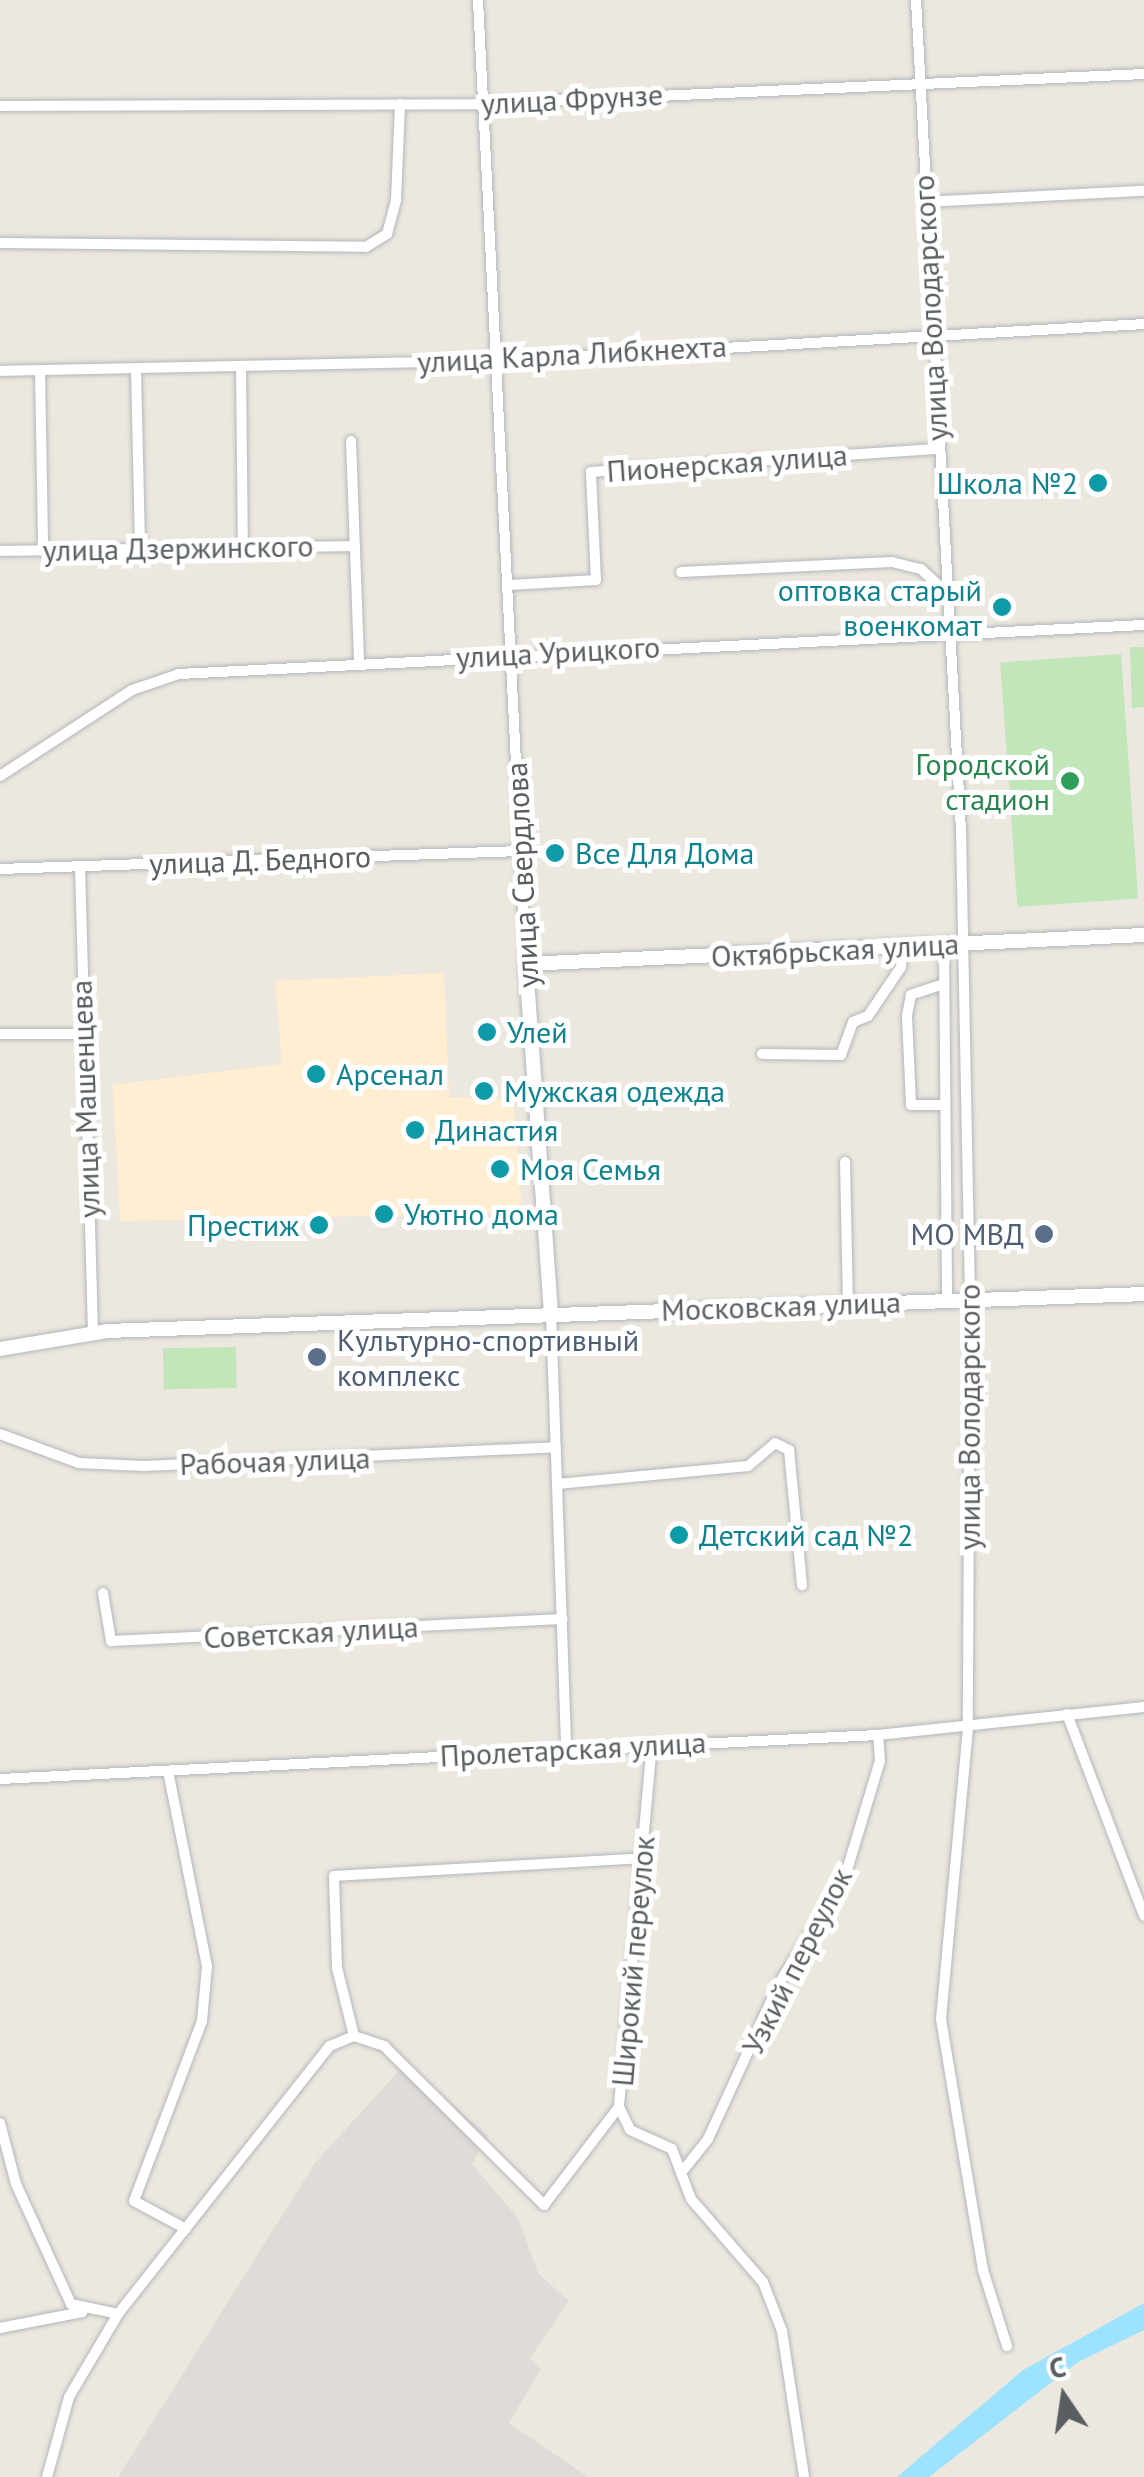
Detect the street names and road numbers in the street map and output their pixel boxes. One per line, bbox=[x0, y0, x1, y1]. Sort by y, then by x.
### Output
street label: улица Фрунзе bbox=[480, 76, 664, 122]
street label: улица Володарского bbox=[905, 174, 955, 442]
street label: улица Карла Либкнехта bbox=[416, 328, 728, 380]
street label: Пионерская улица bbox=[605, 437, 849, 489]
street label: улица Дзержинского bbox=[42, 528, 314, 568]
street label: улица Урицкого bbox=[455, 629, 661, 675]
street label: улица Свердлова bbox=[498, 761, 546, 989]
street label: улица Д. Бедного bbox=[147, 838, 373, 882]
street label: Октябрьская улица bbox=[710, 926, 960, 974]
street label: улица Машенцева bbox=[63, 979, 107, 1219]
street label: Московская улица bbox=[661, 1284, 901, 1328]
street label: улица Володарского bbox=[951, 1284, 987, 1550]
street label: Рабочая улица bbox=[179, 1440, 371, 1482]
street label: Советская улица bbox=[203, 1608, 419, 1656]
street label: Пролетарская улица bbox=[439, 1724, 707, 1774]
street label: Широкий переулок bbox=[604, 1834, 662, 2088]
street label: Узкий переулок bbox=[734, 1862, 860, 2060]

